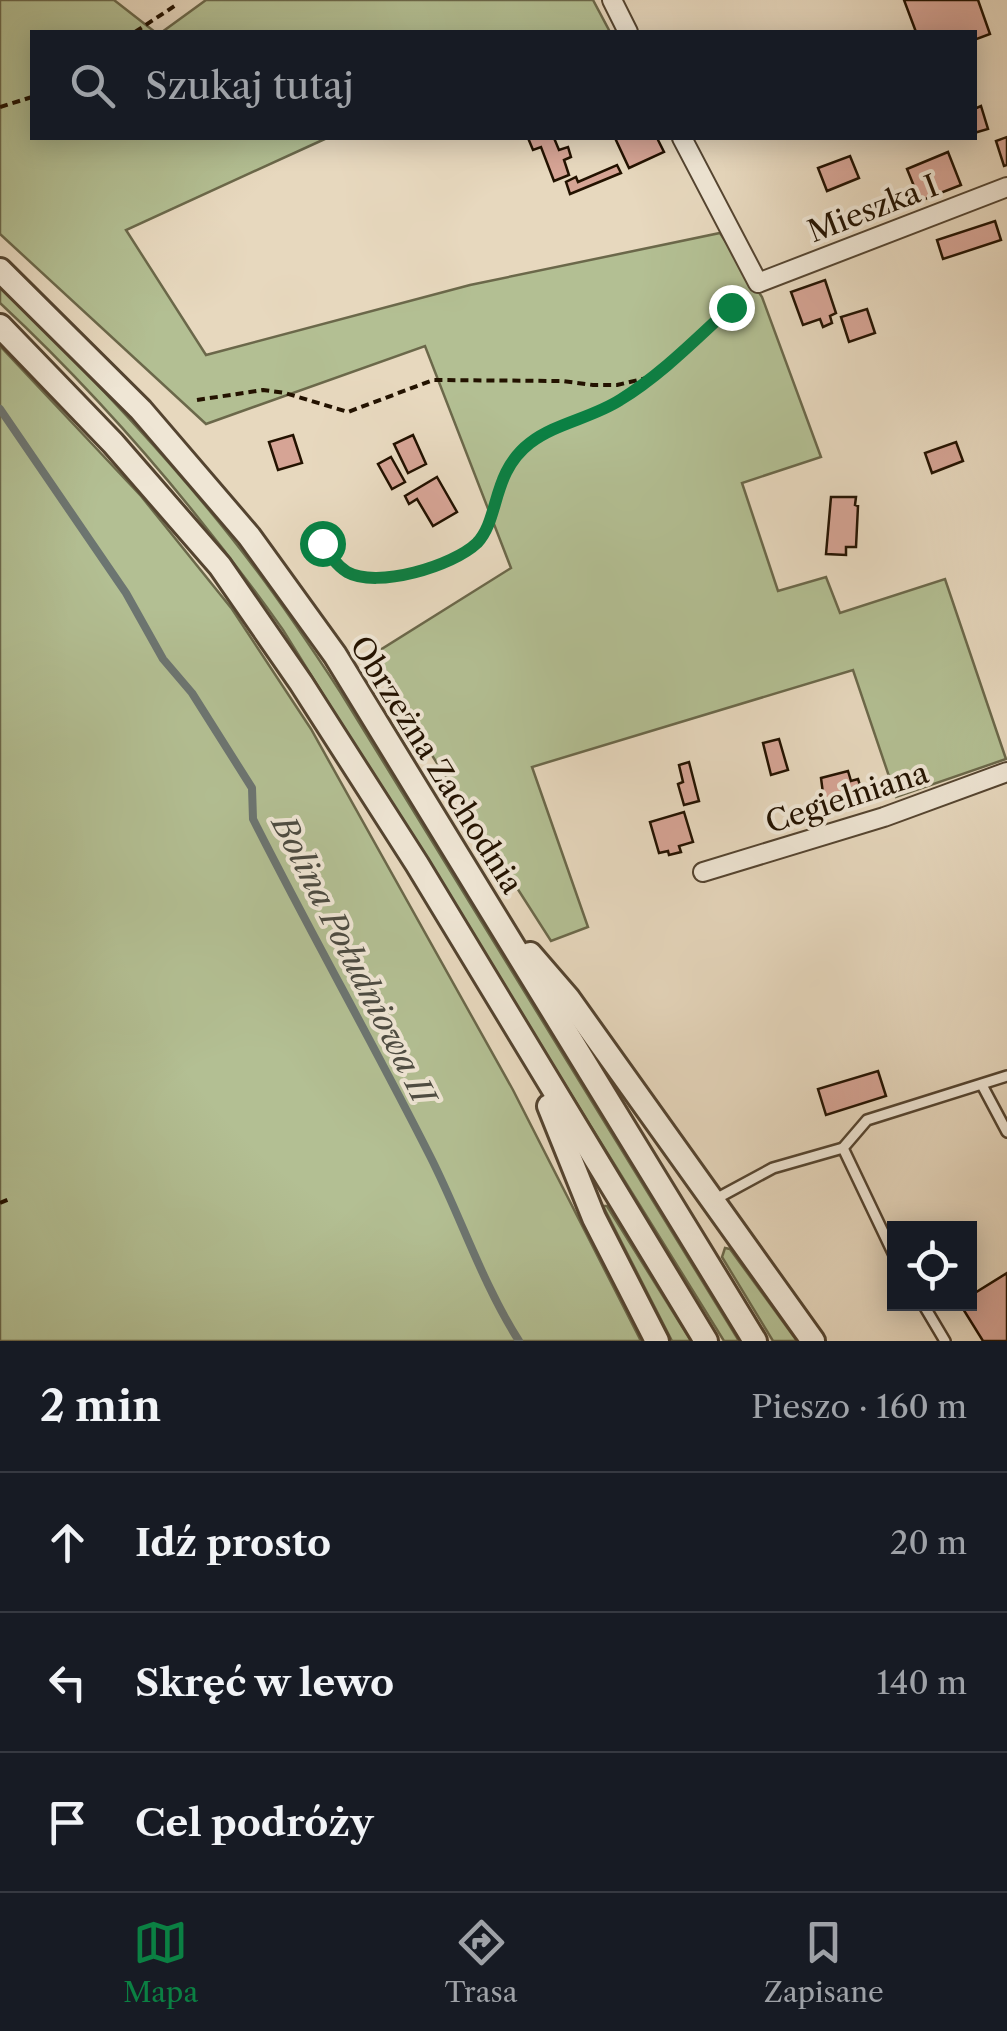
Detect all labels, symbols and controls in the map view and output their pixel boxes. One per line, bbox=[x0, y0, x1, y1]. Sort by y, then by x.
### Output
search box bbox=[30, 30, 977, 140]
icon: search bbox=[65, 58, 120, 113]
text: Szukaj tutaj bbox=[145, 62, 354, 109]
street label: Mieszka I bbox=[803, 167, 943, 250]
route end bbox=[709, 285, 755, 331]
route start bbox=[300, 521, 346, 567]
street label: Obrzeżna Zachodnia bbox=[342, 629, 531, 900]
street label: Cegielniana bbox=[761, 754, 933, 841]
water label: Bolina Południowa II bbox=[263, 806, 446, 1114]
map controls bbox=[887, 1221, 977, 1311]
button: locate bbox=[887, 1221, 977, 1311]
text: 2 min bbox=[40, 1380, 161, 1432]
text: Pieszo · 160 m bbox=[751, 1387, 967, 1426]
icon: ahead bbox=[40, 1515, 95, 1570]
text: Idź prosto bbox=[135, 1519, 331, 1566]
text: 20 m bbox=[890, 1523, 967, 1562]
icon: left bbox=[40, 1655, 95, 1710]
text: Skręć w lewo bbox=[135, 1659, 394, 1706]
text: 140 m bbox=[876, 1663, 967, 1702]
icon: arrive bbox=[40, 1795, 95, 1850]
text: Cel podróży bbox=[135, 1799, 373, 1846]
tab: Mapa bbox=[123, 1915, 198, 2009]
tab: Trasa bbox=[445, 1915, 517, 2009]
tab: Zapisane bbox=[764, 1915, 884, 2009]

